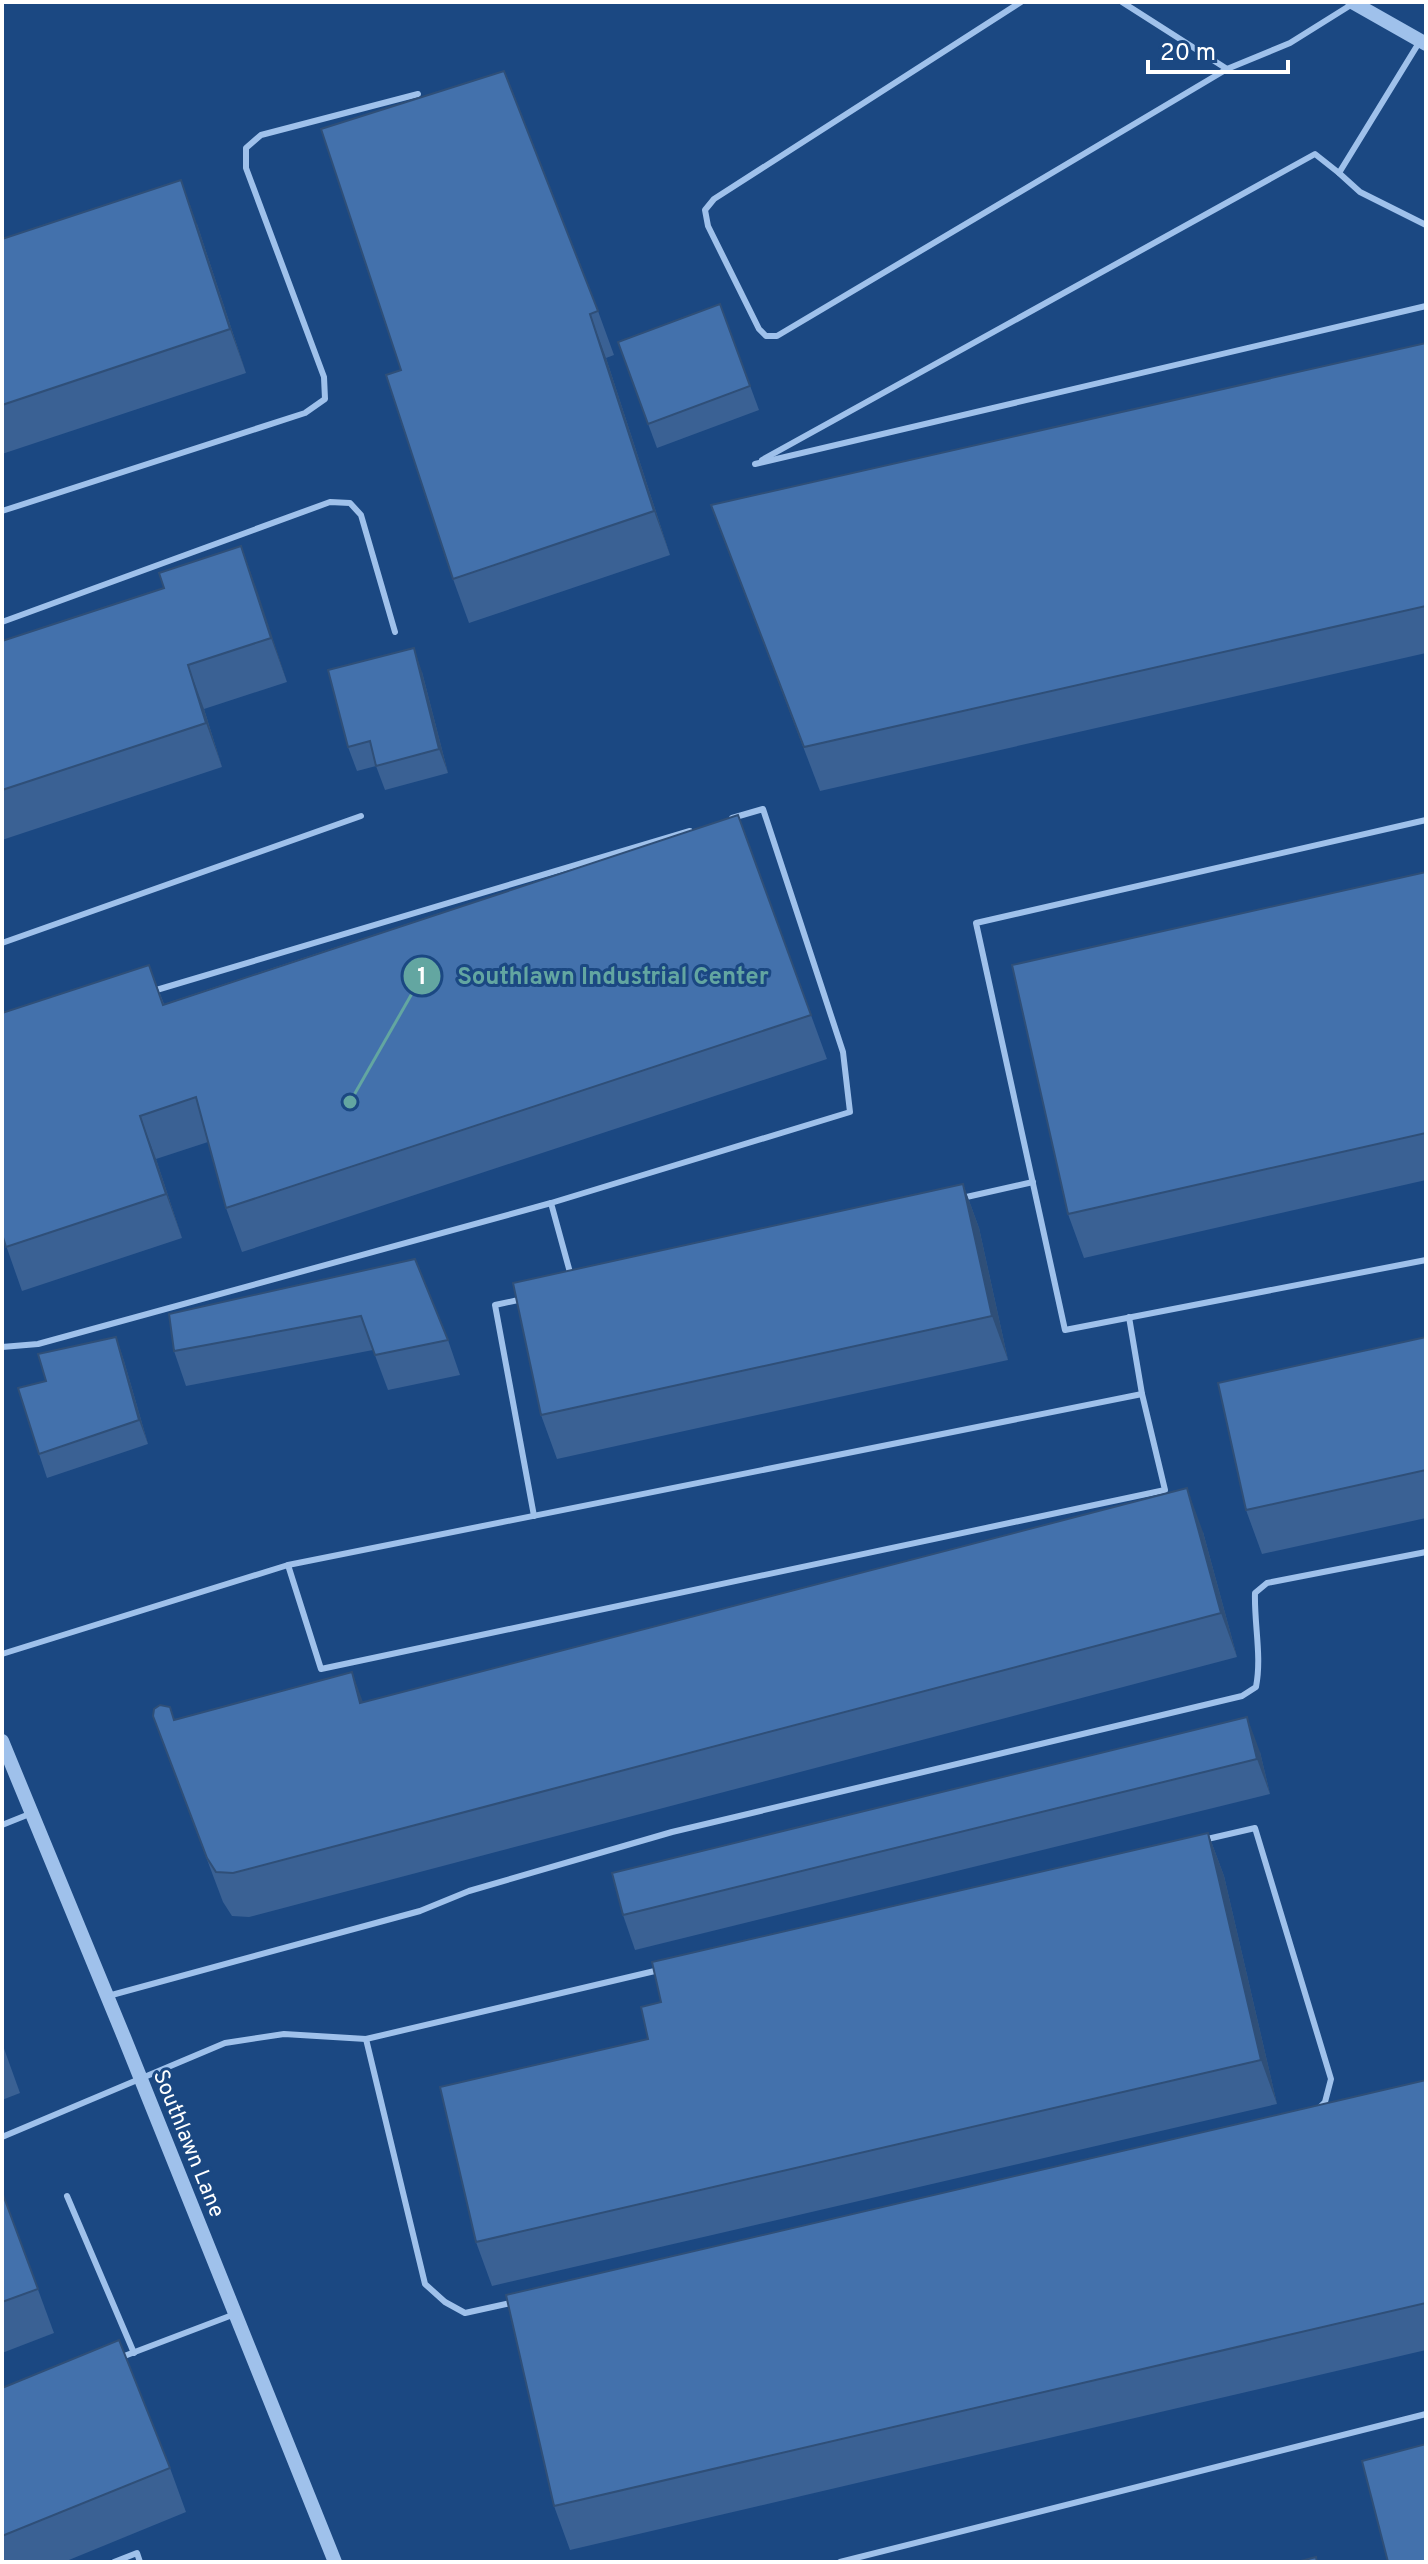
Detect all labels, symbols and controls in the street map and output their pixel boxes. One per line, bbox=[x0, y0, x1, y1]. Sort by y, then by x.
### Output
scale bar bbox=[1148, 24, 1288, 74]
text: 20 m bbox=[1160, 39, 1216, 69]
callout: Southlawn Industrial Center bbox=[402, 952, 785, 1000]
text: 1 bbox=[417, 963, 427, 993]
text: Southlawn Industrial Center bbox=[457, 963, 769, 993]
street label: Southlawn Lane bbox=[146, 2066, 230, 2222]

